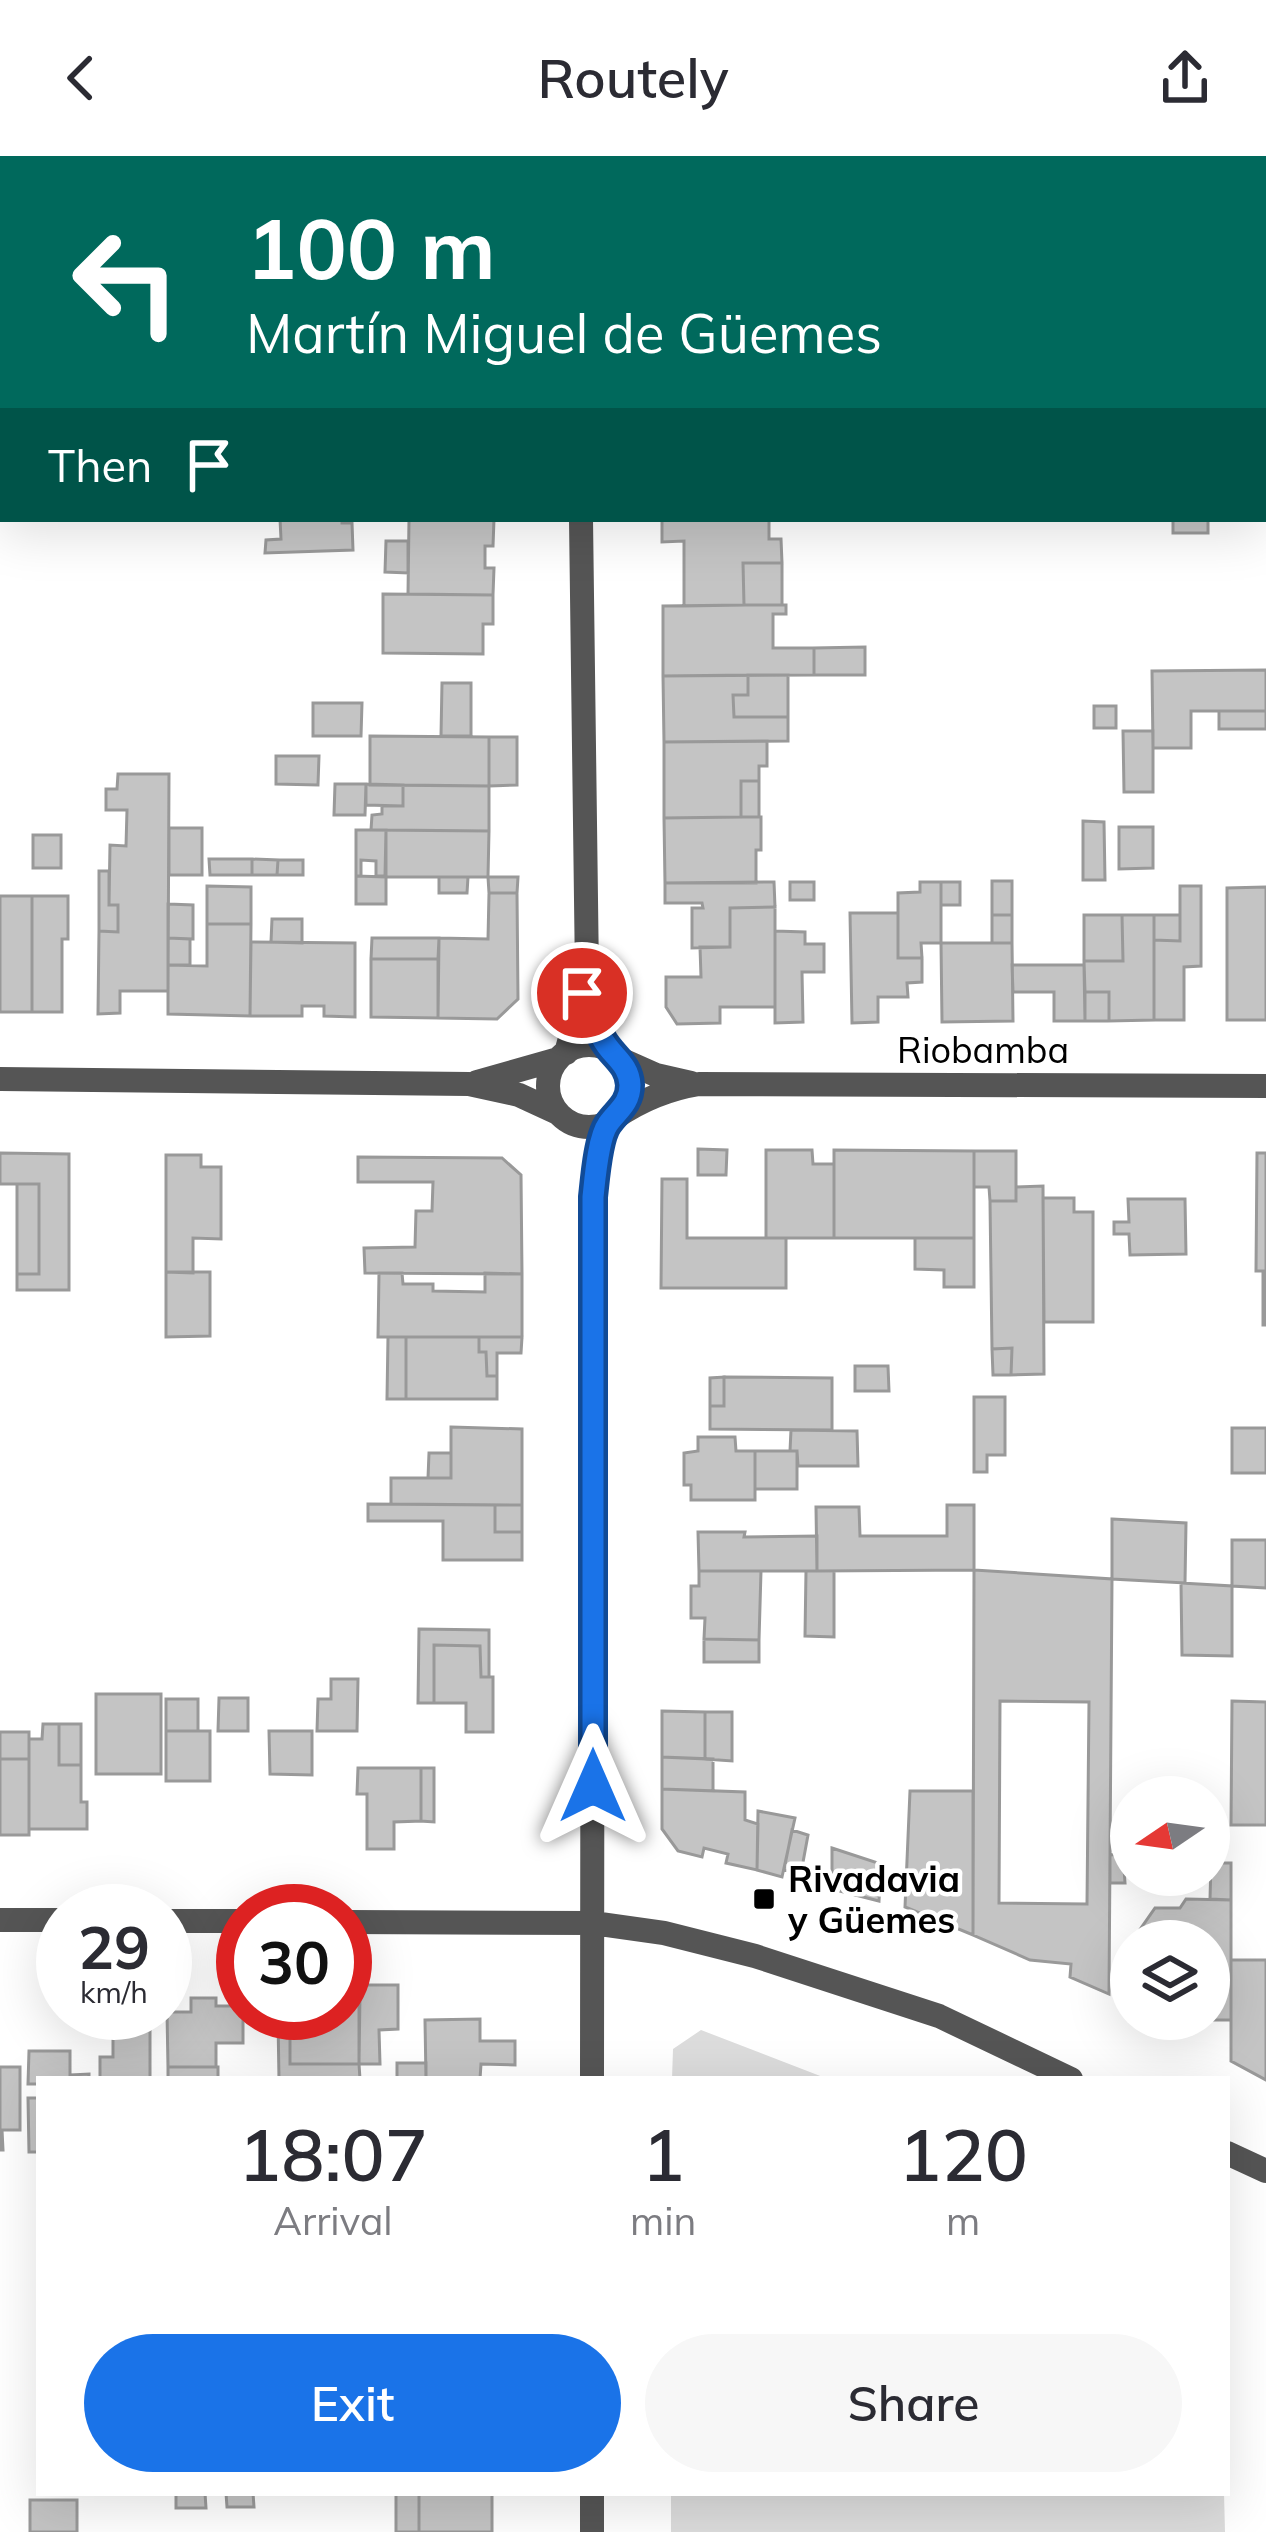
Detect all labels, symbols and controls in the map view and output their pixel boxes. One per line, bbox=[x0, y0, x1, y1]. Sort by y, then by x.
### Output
text: Routely bbox=[537, 44, 729, 112]
icon: back bbox=[48, 45, 114, 111]
icon: share bbox=[1152, 45, 1218, 111]
text: 100 m bbox=[246, 195, 496, 300]
icon: left bbox=[48, 204, 204, 360]
text: Martín Miguel de Güemes bbox=[246, 299, 882, 367]
icon: arrive bbox=[176, 432, 242, 498]
text: Then bbox=[48, 437, 152, 493]
pin bbox=[531, 942, 633, 1044]
icon: arrive bbox=[549, 960, 615, 1026]
street label: Riobamba bbox=[897, 1027, 1069, 1072]
position arrow bbox=[530, 1723, 656, 1849]
north arrow bbox=[1110, 1776, 1230, 1896]
map controls bbox=[1110, 1776, 1230, 2040]
place label: Rivadavia y Güemes bbox=[787, 1856, 960, 1942]
speed limit sign: 30 bbox=[216, 1884, 372, 2040]
marker: Rivadavia y Güemes bbox=[751, 1886, 777, 1912]
text: 29 bbox=[78, 1909, 150, 1984]
button: layers bbox=[1110, 1920, 1230, 2040]
text: km/h bbox=[80, 1973, 148, 2011]
text: 18:07 bbox=[238, 2109, 428, 2199]
text: 1 bbox=[642, 2109, 685, 2199]
text: 120 bbox=[898, 2109, 1028, 2199]
text: Arrival bbox=[273, 2196, 393, 2245]
text: min bbox=[630, 2196, 696, 2245]
text: m bbox=[946, 2196, 980, 2245]
button: Exit bbox=[84, 2334, 621, 2472]
button: Share bbox=[645, 2334, 1182, 2472]

